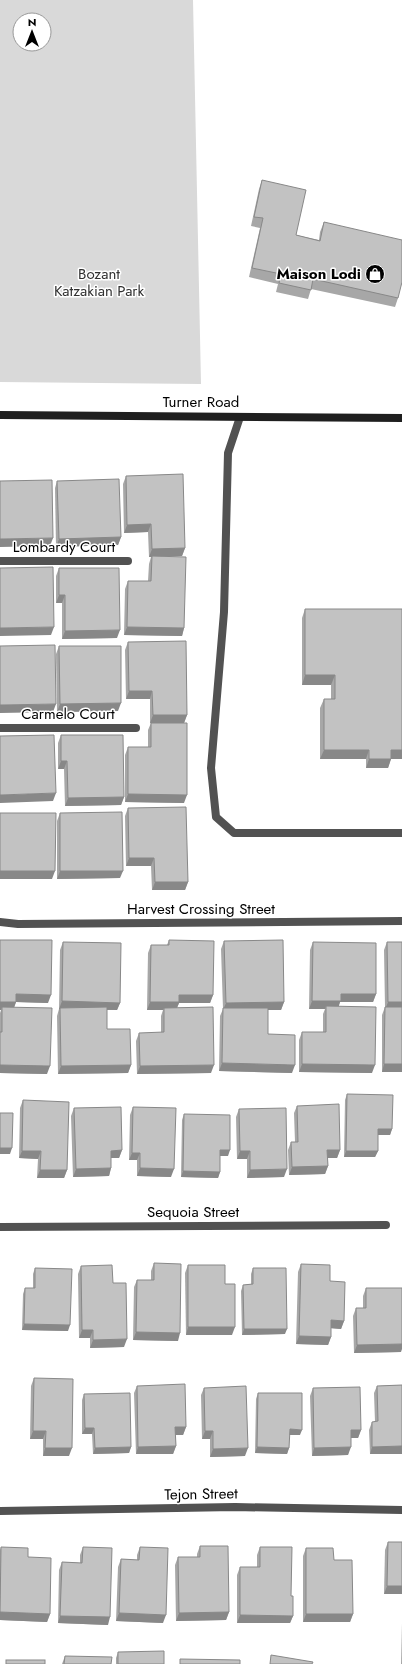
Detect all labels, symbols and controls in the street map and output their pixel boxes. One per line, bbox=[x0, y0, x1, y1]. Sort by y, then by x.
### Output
north arrow bbox=[12, 12, 52, 52]
text: N bbox=[28, 14, 36, 30]
park label: Bozant Katzakian Park bbox=[54, 263, 145, 302]
place label: Maison Lodi bbox=[276, 263, 361, 285]
shop icon: Maison Lodi bbox=[364, 263, 386, 285]
street label: Turner Road bbox=[163, 391, 239, 413]
street label: Lombardy Court bbox=[13, 536, 116, 558]
street label: Carmelo Court bbox=[21, 703, 115, 725]
street label: Harvest Crossing Street bbox=[127, 898, 275, 920]
street label: Sequoia Street bbox=[147, 1201, 239, 1223]
street label: Tejon Street bbox=[164, 1482, 238, 1506]

